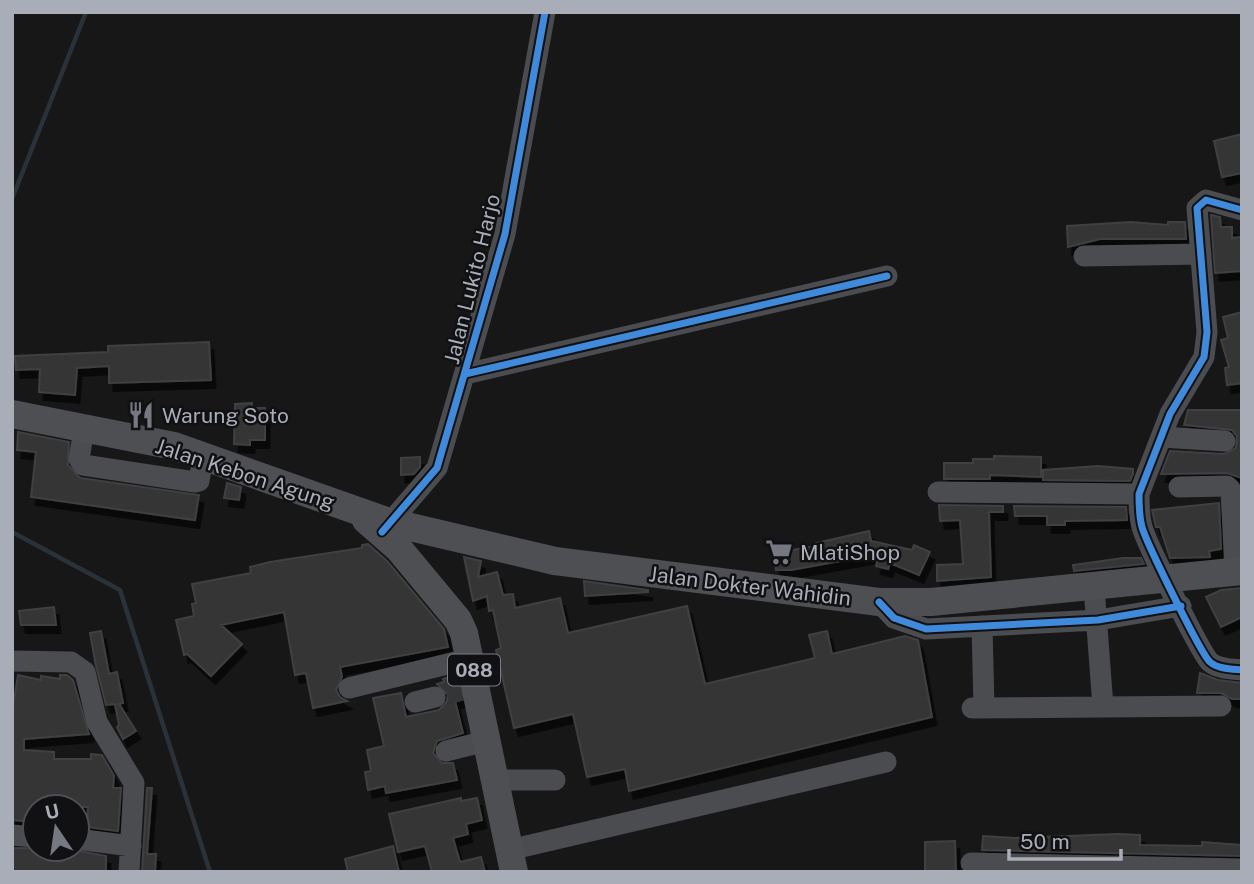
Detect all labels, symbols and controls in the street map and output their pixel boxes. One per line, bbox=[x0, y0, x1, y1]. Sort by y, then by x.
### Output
street label: Jalan Lukito Harjo bbox=[439, 191, 505, 367]
restaurant icon: Warung Soto bbox=[126, 400, 156, 430]
place label: Warung Soto bbox=[162, 403, 289, 428]
street label: Jalan Kebon Agung bbox=[152, 433, 338, 515]
supermarket icon: MlatiShop bbox=[764, 537, 794, 567]
place label: MlatiShop bbox=[800, 540, 900, 565]
street label: Jalan Dokter Wahidin bbox=[647, 561, 853, 611]
road number: 088 bbox=[448, 654, 500, 685]
north arrow bbox=[21, 793, 91, 863]
text: U bbox=[43, 799, 61, 824]
scale bar bbox=[1009, 818, 1121, 862]
text: 50 m bbox=[1020, 829, 1070, 854]

